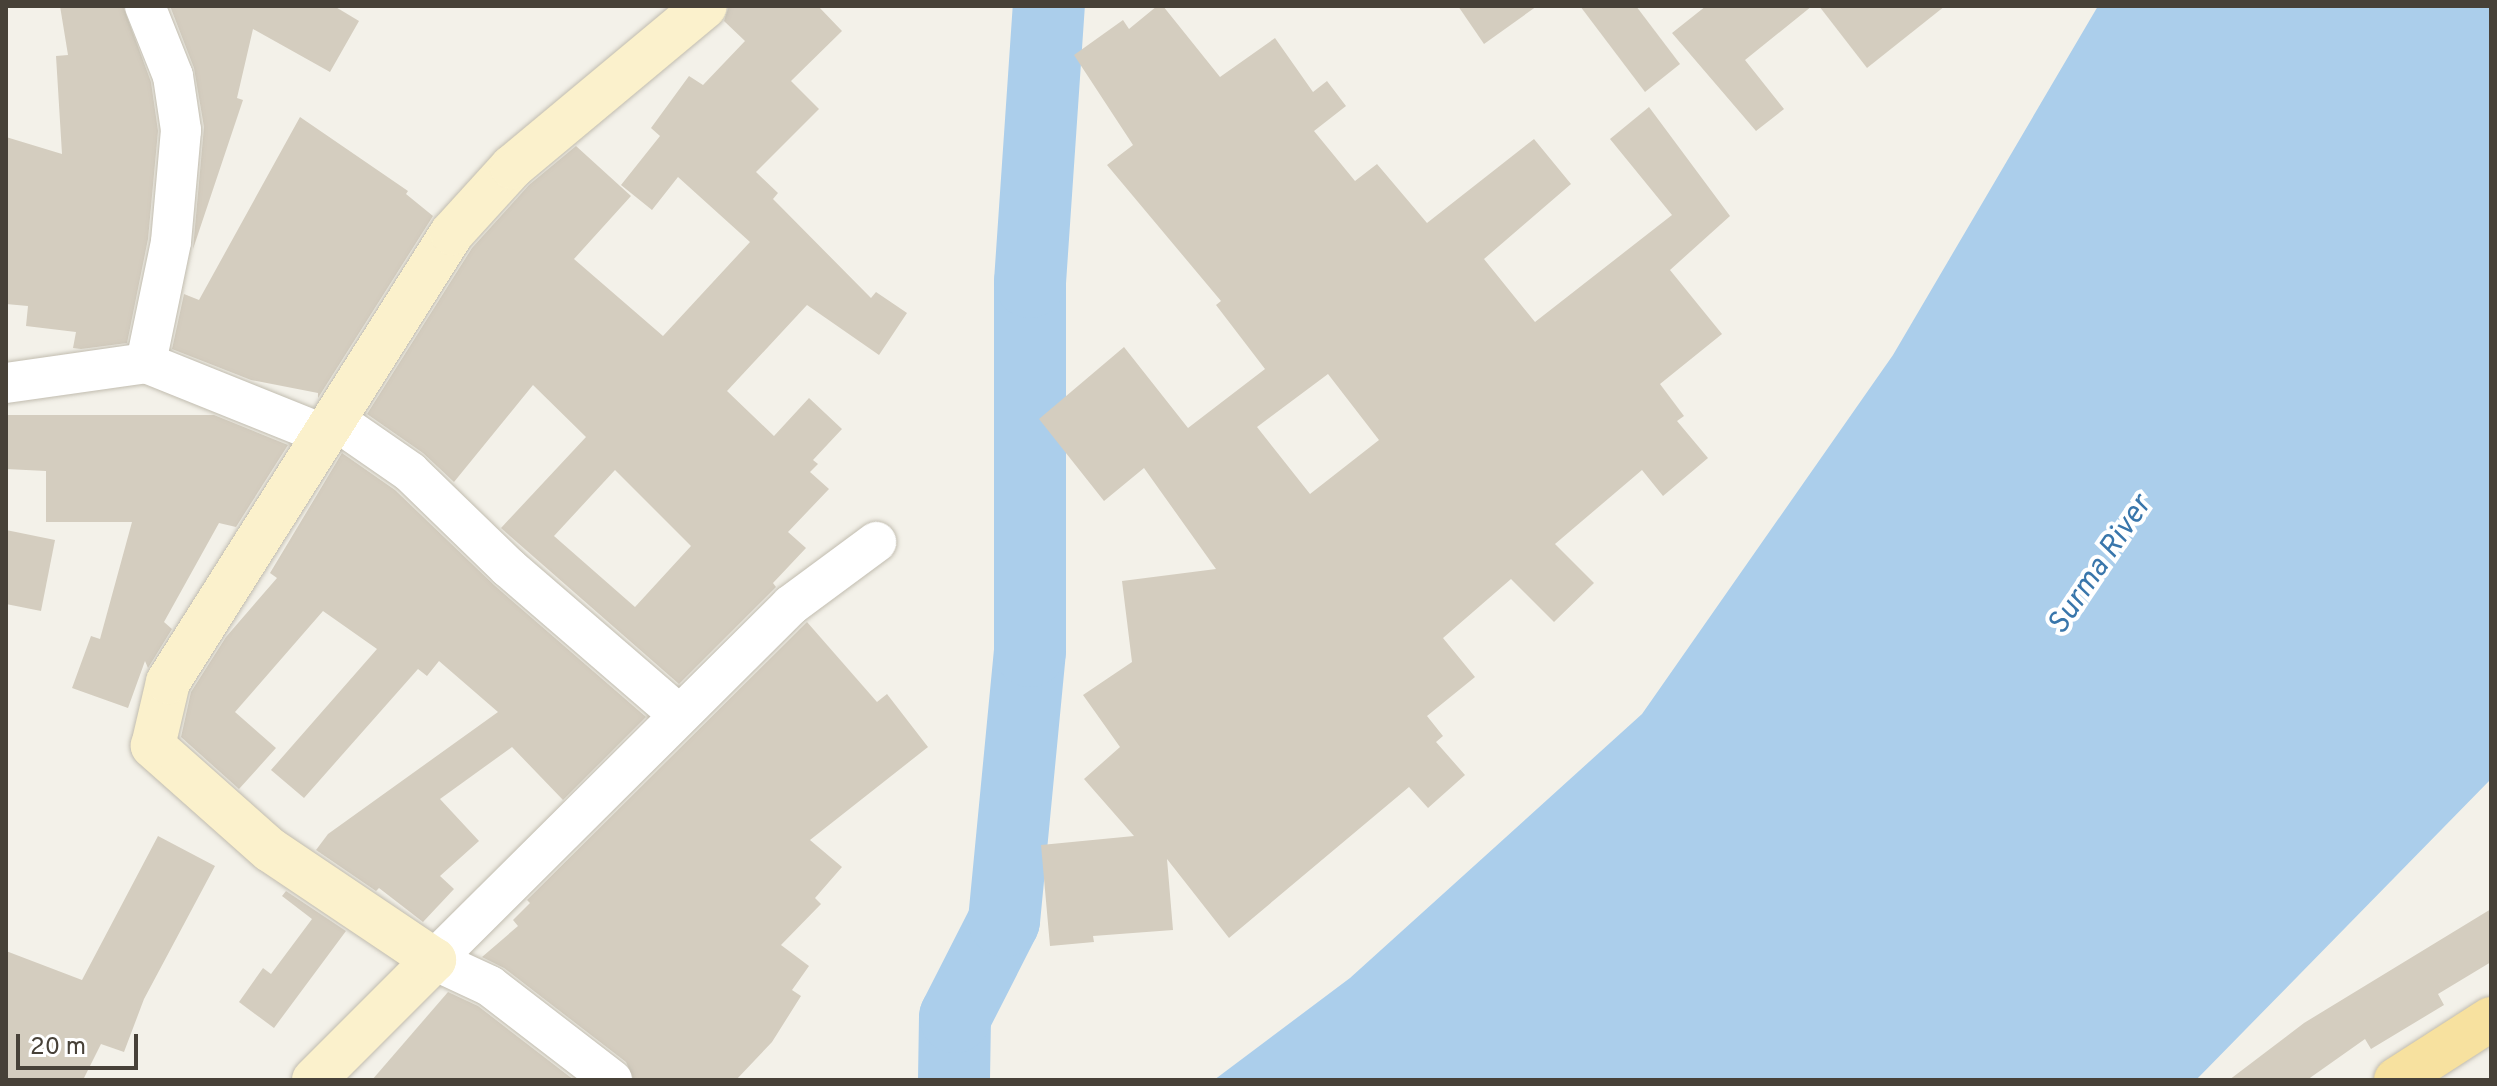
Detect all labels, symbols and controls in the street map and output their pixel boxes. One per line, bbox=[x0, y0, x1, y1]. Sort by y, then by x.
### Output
water label: Surma River bbox=[2041, 490, 2161, 642]
scale bar bbox=[20, 1018, 142, 1068]
text: 20 m bbox=[30, 1033, 86, 1063]

